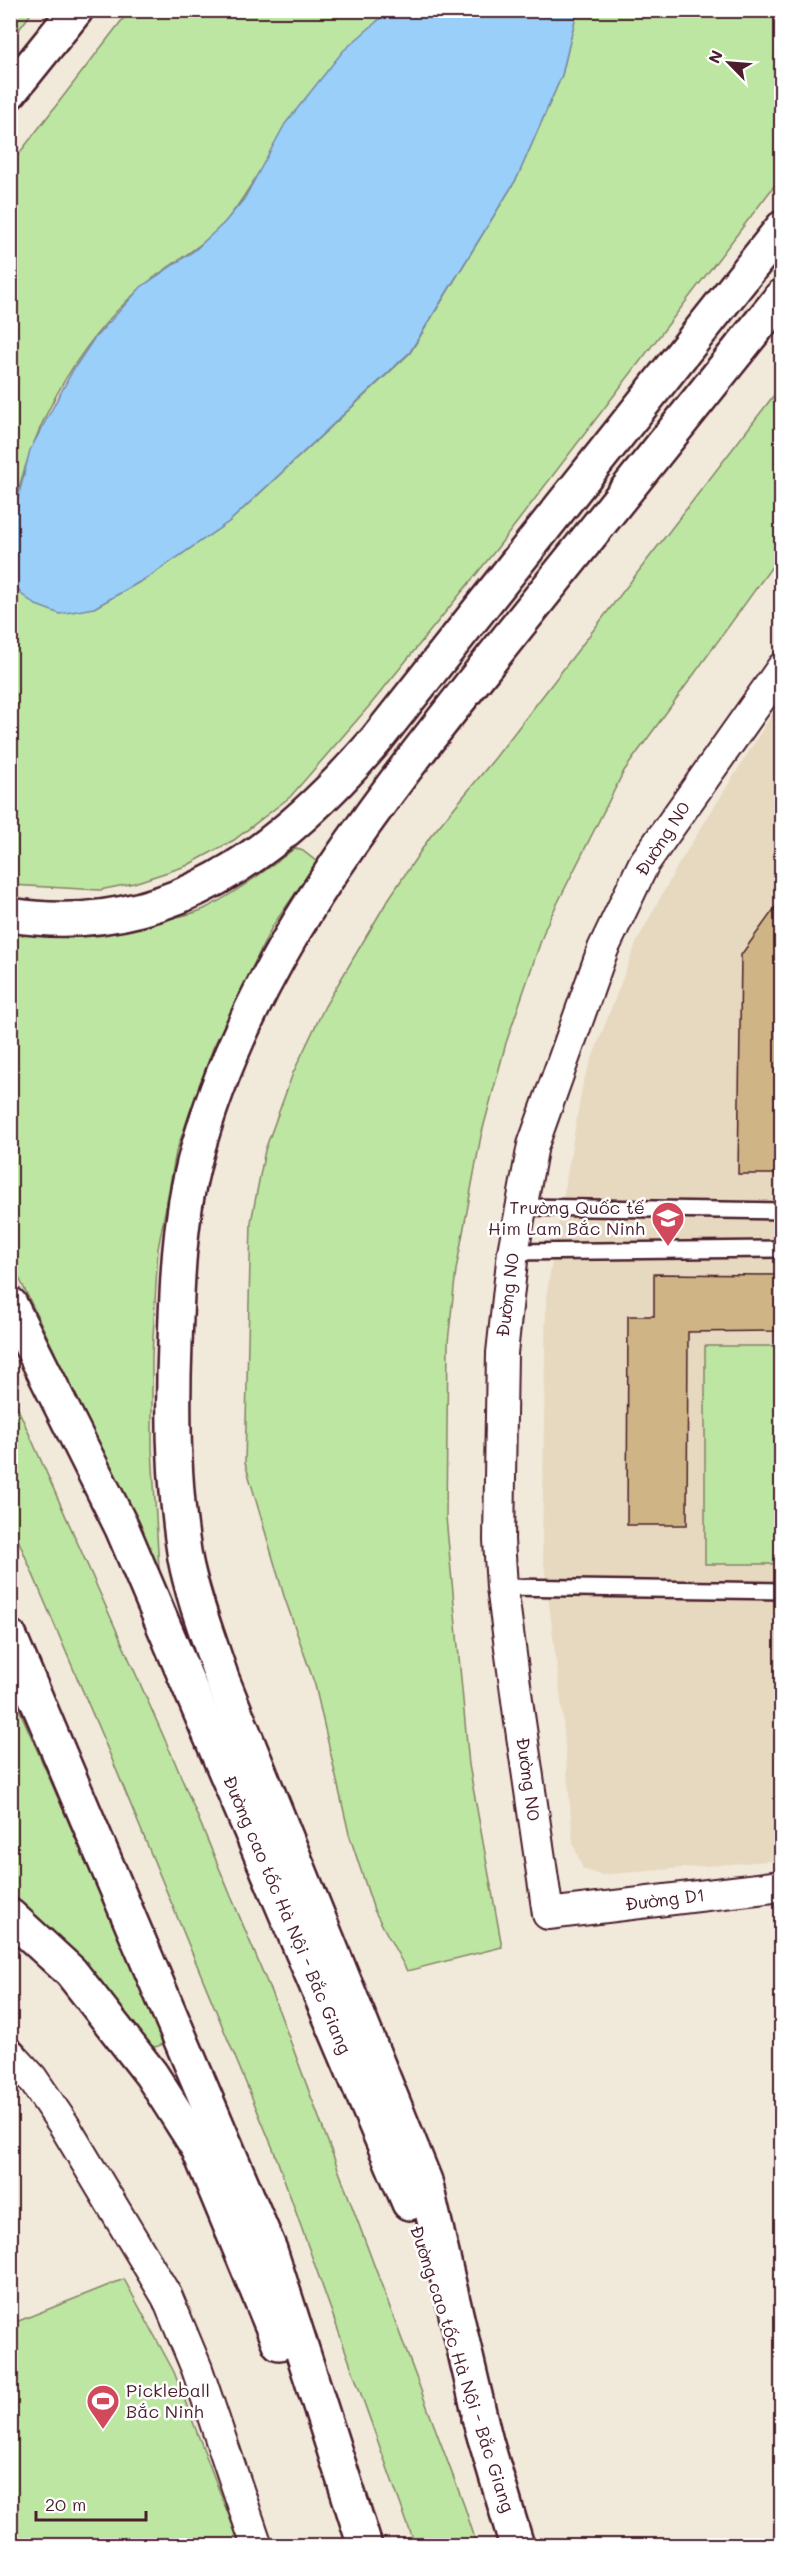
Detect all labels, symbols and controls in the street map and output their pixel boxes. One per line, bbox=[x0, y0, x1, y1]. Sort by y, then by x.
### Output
north arrow bbox=[699, 33, 759, 93]
text: N bbox=[703, 47, 727, 66]
street label: Đường N0 bbox=[629, 797, 695, 880]
place label: Trường Quốc tế Him Lam Bắc Ninh bbox=[488, 1195, 645, 1240]
school or university icon: Trường Quốc tế Him Lam Bắc Ninh bbox=[650, 1200, 686, 1247]
street label: Đường N0 bbox=[490, 1252, 524, 1338]
street label: Đường N0 bbox=[511, 1736, 547, 1822]
street label: Đường cao tốc Hà Nội - Bắc Giang bbox=[218, 1772, 358, 2058]
street label: Đường D1 bbox=[624, 1882, 706, 1916]
street label: Đường cao tốc Hà Nội - Bắc Giang bbox=[405, 2222, 521, 2515]
place label: Pickleball Bắc Ninh bbox=[126, 2378, 210, 2423]
sports icon: Pickleball Bắc Ninh bbox=[85, 2383, 121, 2430]
scale bar bbox=[36, 2484, 146, 2522]
text: 20 m bbox=[45, 2492, 86, 2516]

